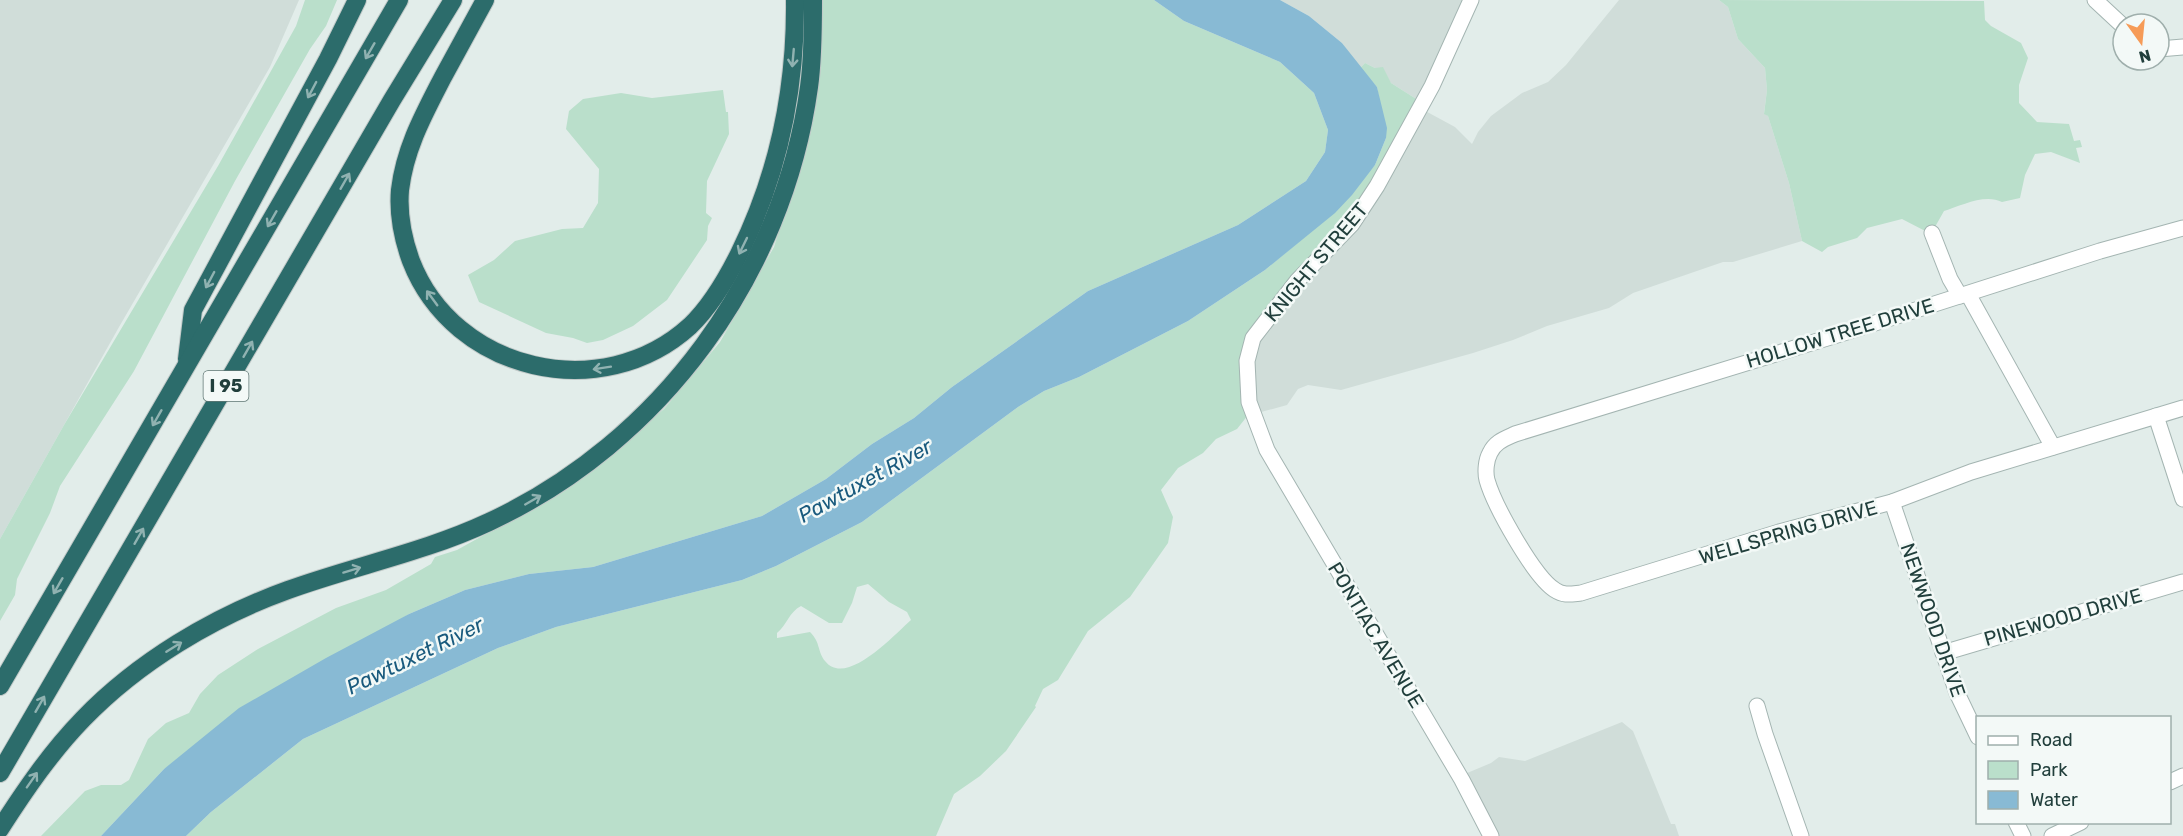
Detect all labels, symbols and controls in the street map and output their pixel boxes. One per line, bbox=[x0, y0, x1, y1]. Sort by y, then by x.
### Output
north arrow bbox=[2111, 12, 2171, 72]
one-way arrow bbox=[364, 42, 376, 59]
text: N bbox=[2137, 45, 2153, 67]
one-way arrow bbox=[787, 48, 798, 68]
one-way arrow bbox=[306, 80, 317, 98]
one-way arrow bbox=[340, 172, 352, 189]
street label: KNIGHT STREET bbox=[1259, 197, 1373, 326]
one-way arrow bbox=[266, 210, 278, 227]
one-way arrow bbox=[736, 236, 748, 254]
one-way arrow bbox=[204, 271, 216, 288]
one-way arrow bbox=[425, 291, 438, 307]
street label: HOLLOW TREE DRIVE bbox=[1743, 293, 1937, 373]
one-way arrow bbox=[242, 341, 254, 358]
one-way arrow bbox=[593, 362, 613, 373]
road number: I 95 bbox=[204, 371, 248, 401]
one-way arrow bbox=[150, 409, 162, 426]
water label: Pawtuxet River bbox=[793, 433, 937, 528]
one-way arrow bbox=[524, 493, 541, 505]
street label: WELLSPRING DRIVE bbox=[1696, 495, 1880, 569]
one-way arrow bbox=[133, 528, 145, 545]
street label: NEWWOOD DRIVE bbox=[1895, 540, 1971, 700]
street label: PONTIAC AVENUE bbox=[1323, 558, 1429, 712]
one-way arrow bbox=[342, 564, 361, 575]
one-way arrow bbox=[52, 577, 64, 594]
street label: PINEWOOD DRIVE bbox=[1981, 583, 2145, 651]
water label: Pawtuxet River bbox=[342, 611, 488, 699]
one-way arrow bbox=[165, 641, 182, 654]
one-way arrow bbox=[35, 696, 47, 713]
legend bbox=[1976, 716, 2171, 824]
text: Road bbox=[2030, 729, 2073, 751]
text: Park bbox=[2030, 759, 2068, 781]
one-way arrow bbox=[26, 772, 38, 789]
text: Water bbox=[2030, 789, 2078, 811]

